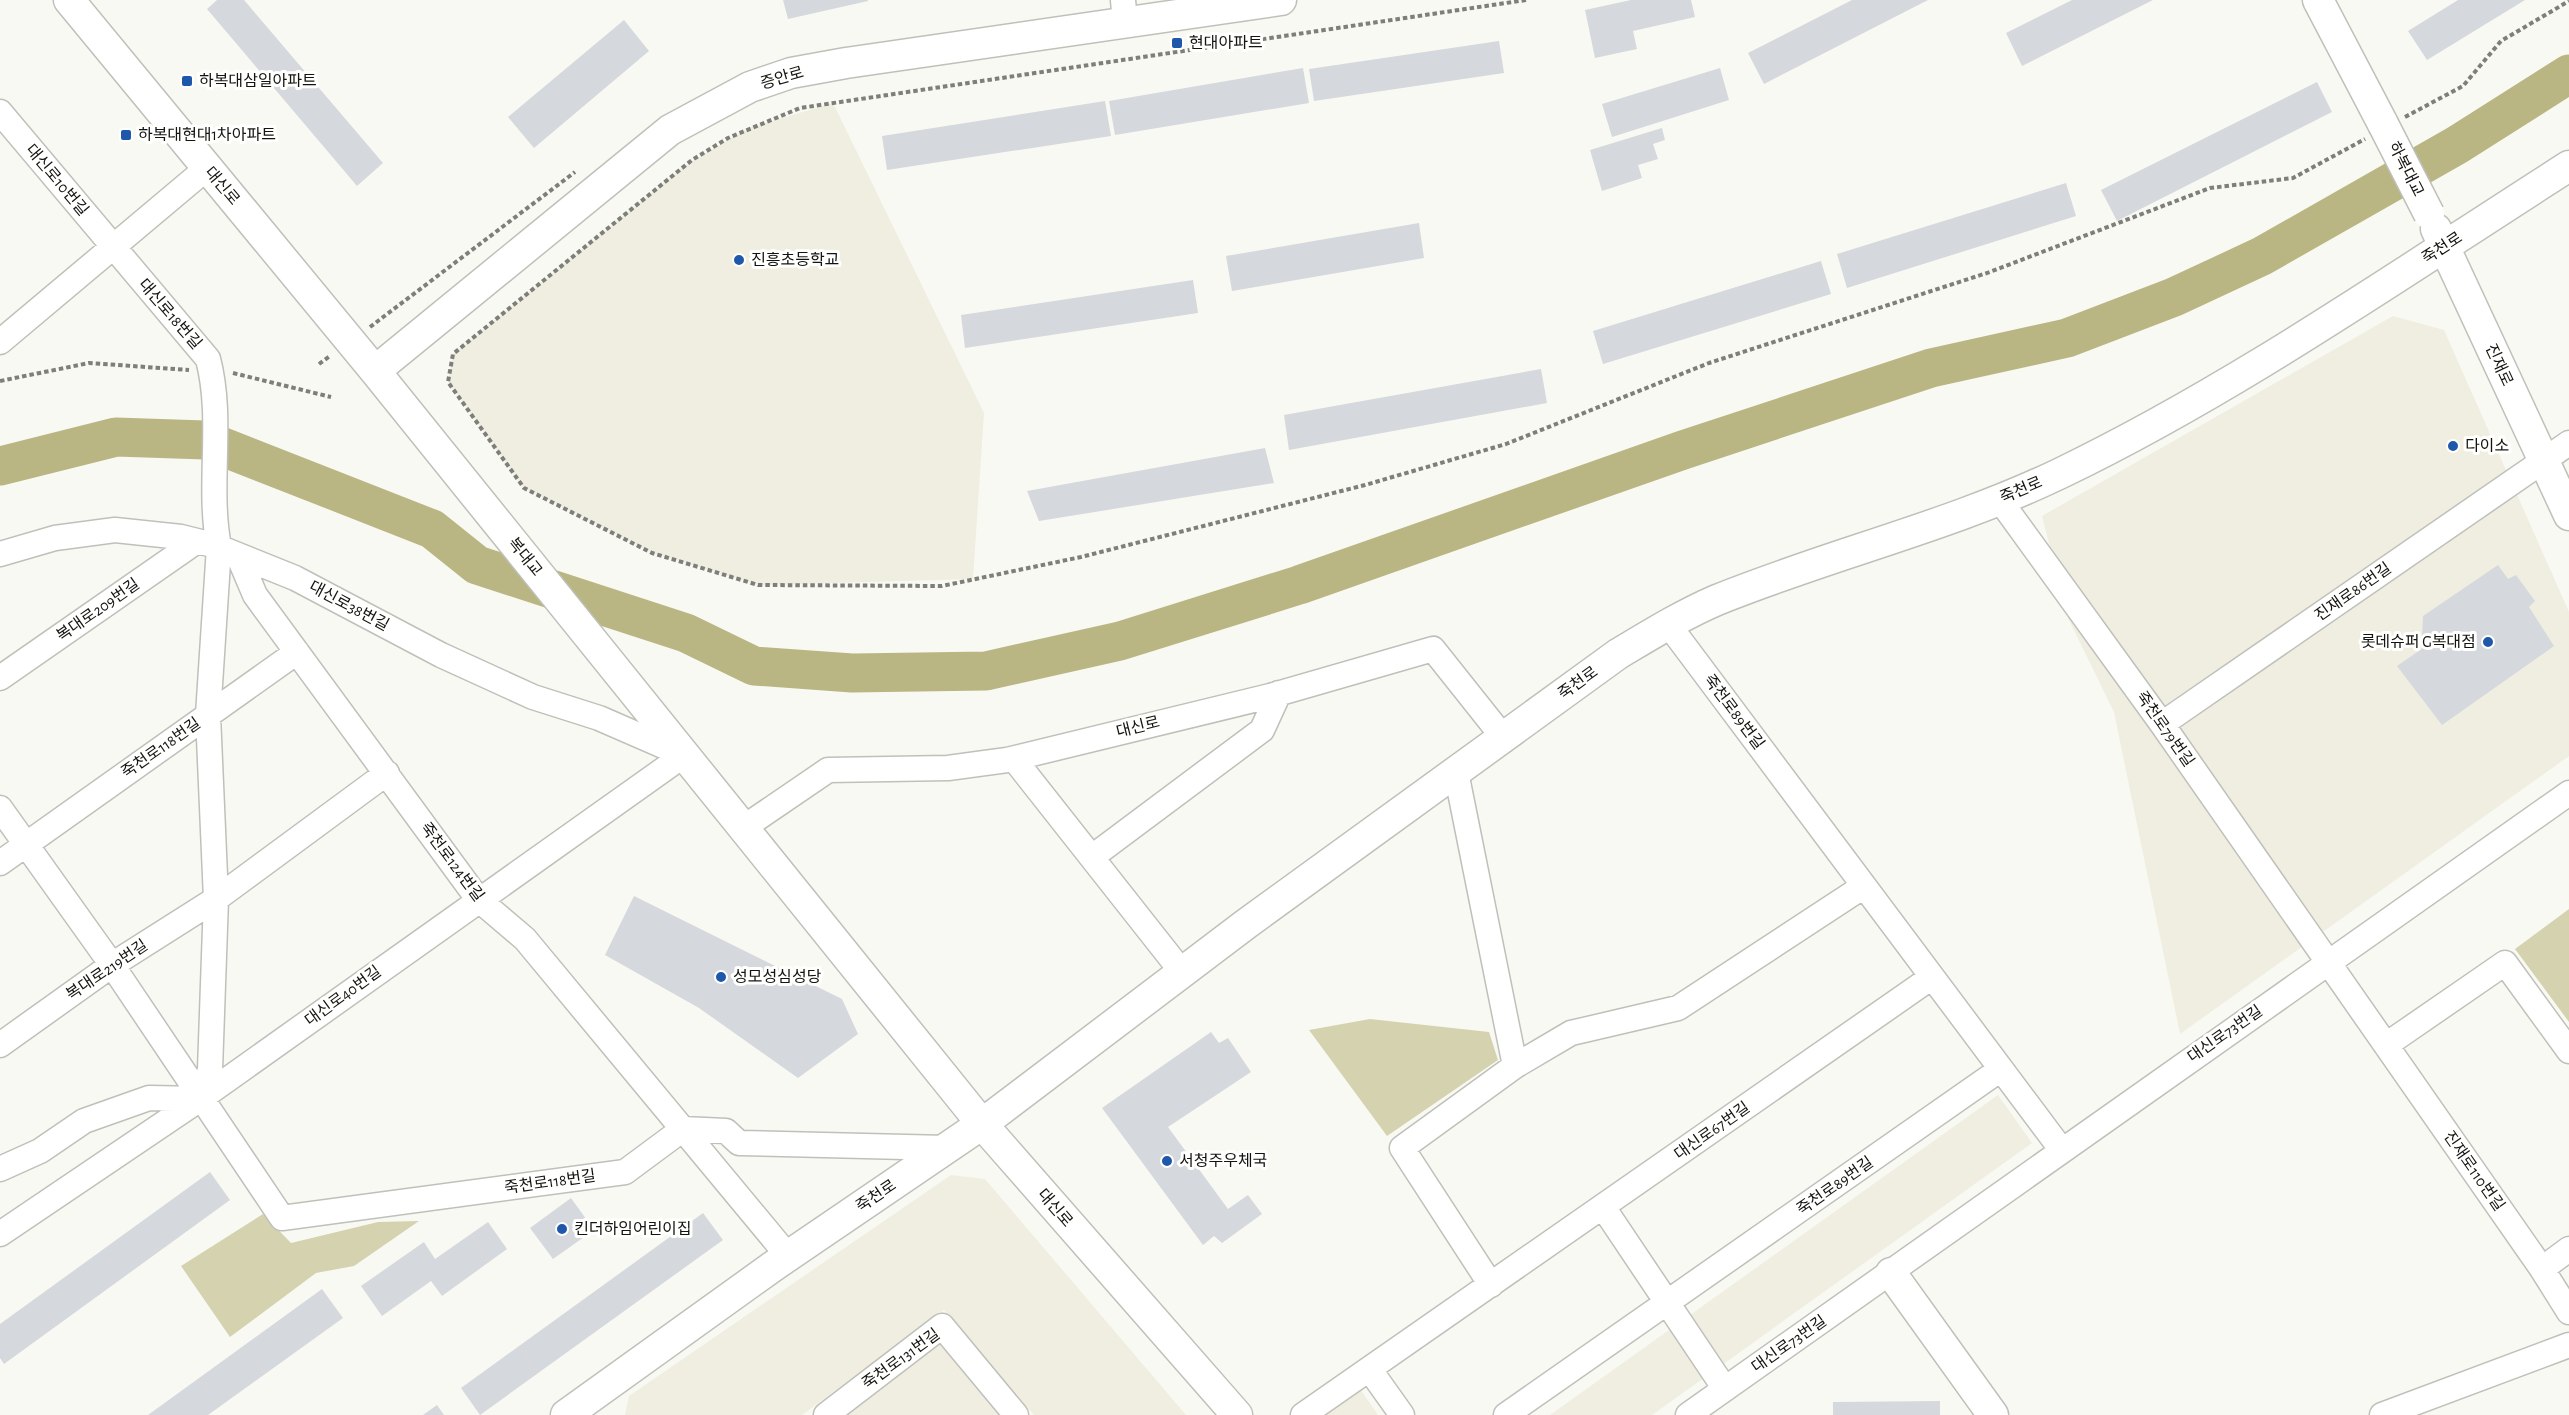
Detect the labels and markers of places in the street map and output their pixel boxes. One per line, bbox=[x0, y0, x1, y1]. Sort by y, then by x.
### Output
place label: 현대아파트 bbox=[1189, 34, 1263, 51]
marker: 현대아파트 bbox=[1170, 36, 1184, 50]
place label: 하복대삼일아파트 bbox=[199, 73, 317, 89]
marker: 하복대삼일아파트 bbox=[180, 74, 194, 88]
place label: 하복대현대1차아파트 bbox=[138, 126, 276, 143]
marker: 하복대현대1차아파트 bbox=[119, 128, 133, 142]
place label: 진흥초등학교 bbox=[751, 251, 839, 268]
marker: 진흥초등학교 bbox=[732, 253, 746, 267]
place label: 다이소 bbox=[2465, 438, 2509, 454]
marker: 다이소 bbox=[2446, 439, 2460, 453]
place label: 롯데슈퍼 G복대점 bbox=[2361, 634, 2476, 650]
marker: 롯데슈퍼 G복대점 bbox=[2481, 635, 2495, 649]
place label: 성모성심성당 bbox=[733, 969, 822, 985]
marker: 성모성심성당 bbox=[714, 970, 728, 984]
place label: 서청주우체국 bbox=[1179, 1153, 1267, 1169]
marker: 서청주우체국 bbox=[1160, 1154, 1174, 1168]
place label: 킨더하임어린이집 bbox=[574, 1221, 692, 1237]
marker: 킨더하임어린이집 bbox=[555, 1222, 569, 1236]

